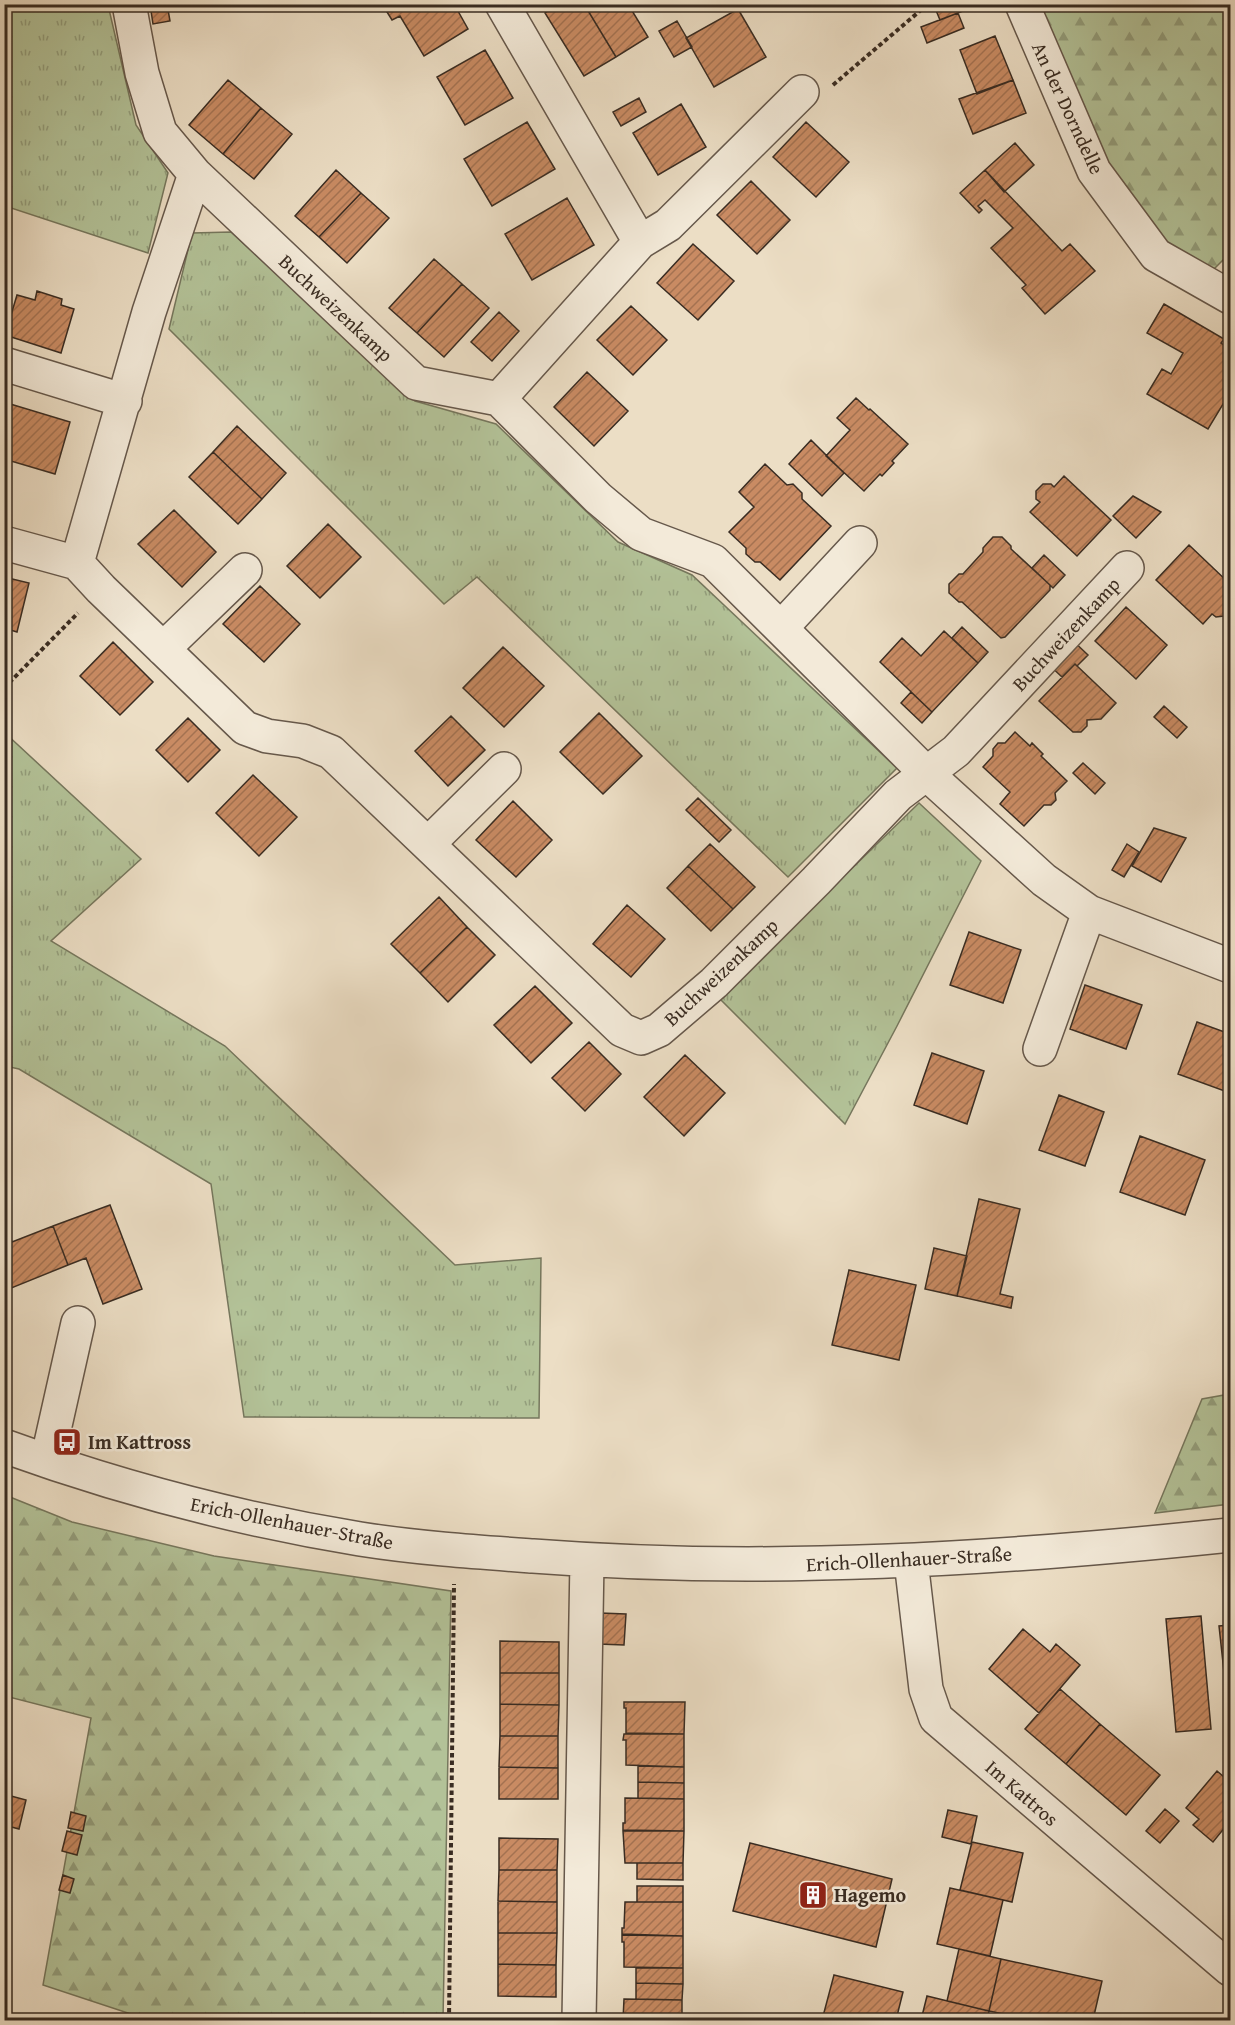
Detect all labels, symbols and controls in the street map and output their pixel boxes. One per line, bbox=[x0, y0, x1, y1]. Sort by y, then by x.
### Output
street label: An der Dorndelle bbox=[1025, 37, 1112, 179]
street label: Buchweizenkamp bbox=[273, 247, 400, 368]
street label: Buchweizenkamp bbox=[1005, 570, 1126, 697]
street label: Buchweizenkamp bbox=[657, 911, 784, 1032]
bus stop icon: Im Kattross bbox=[51, 1426, 83, 1458]
place label: Im Kattross bbox=[88, 1427, 191, 1456]
street label: Erich-Ollenhauer-Straße bbox=[188, 1489, 396, 1556]
street label: Erich-Ollenhauer-Straße bbox=[805, 1539, 1013, 1578]
street label: Im Kattros bbox=[979, 1753, 1065, 1833]
building icon: Hagemo bbox=[797, 1879, 829, 1911]
place label: Hagemo bbox=[834, 1880, 907, 1909]

